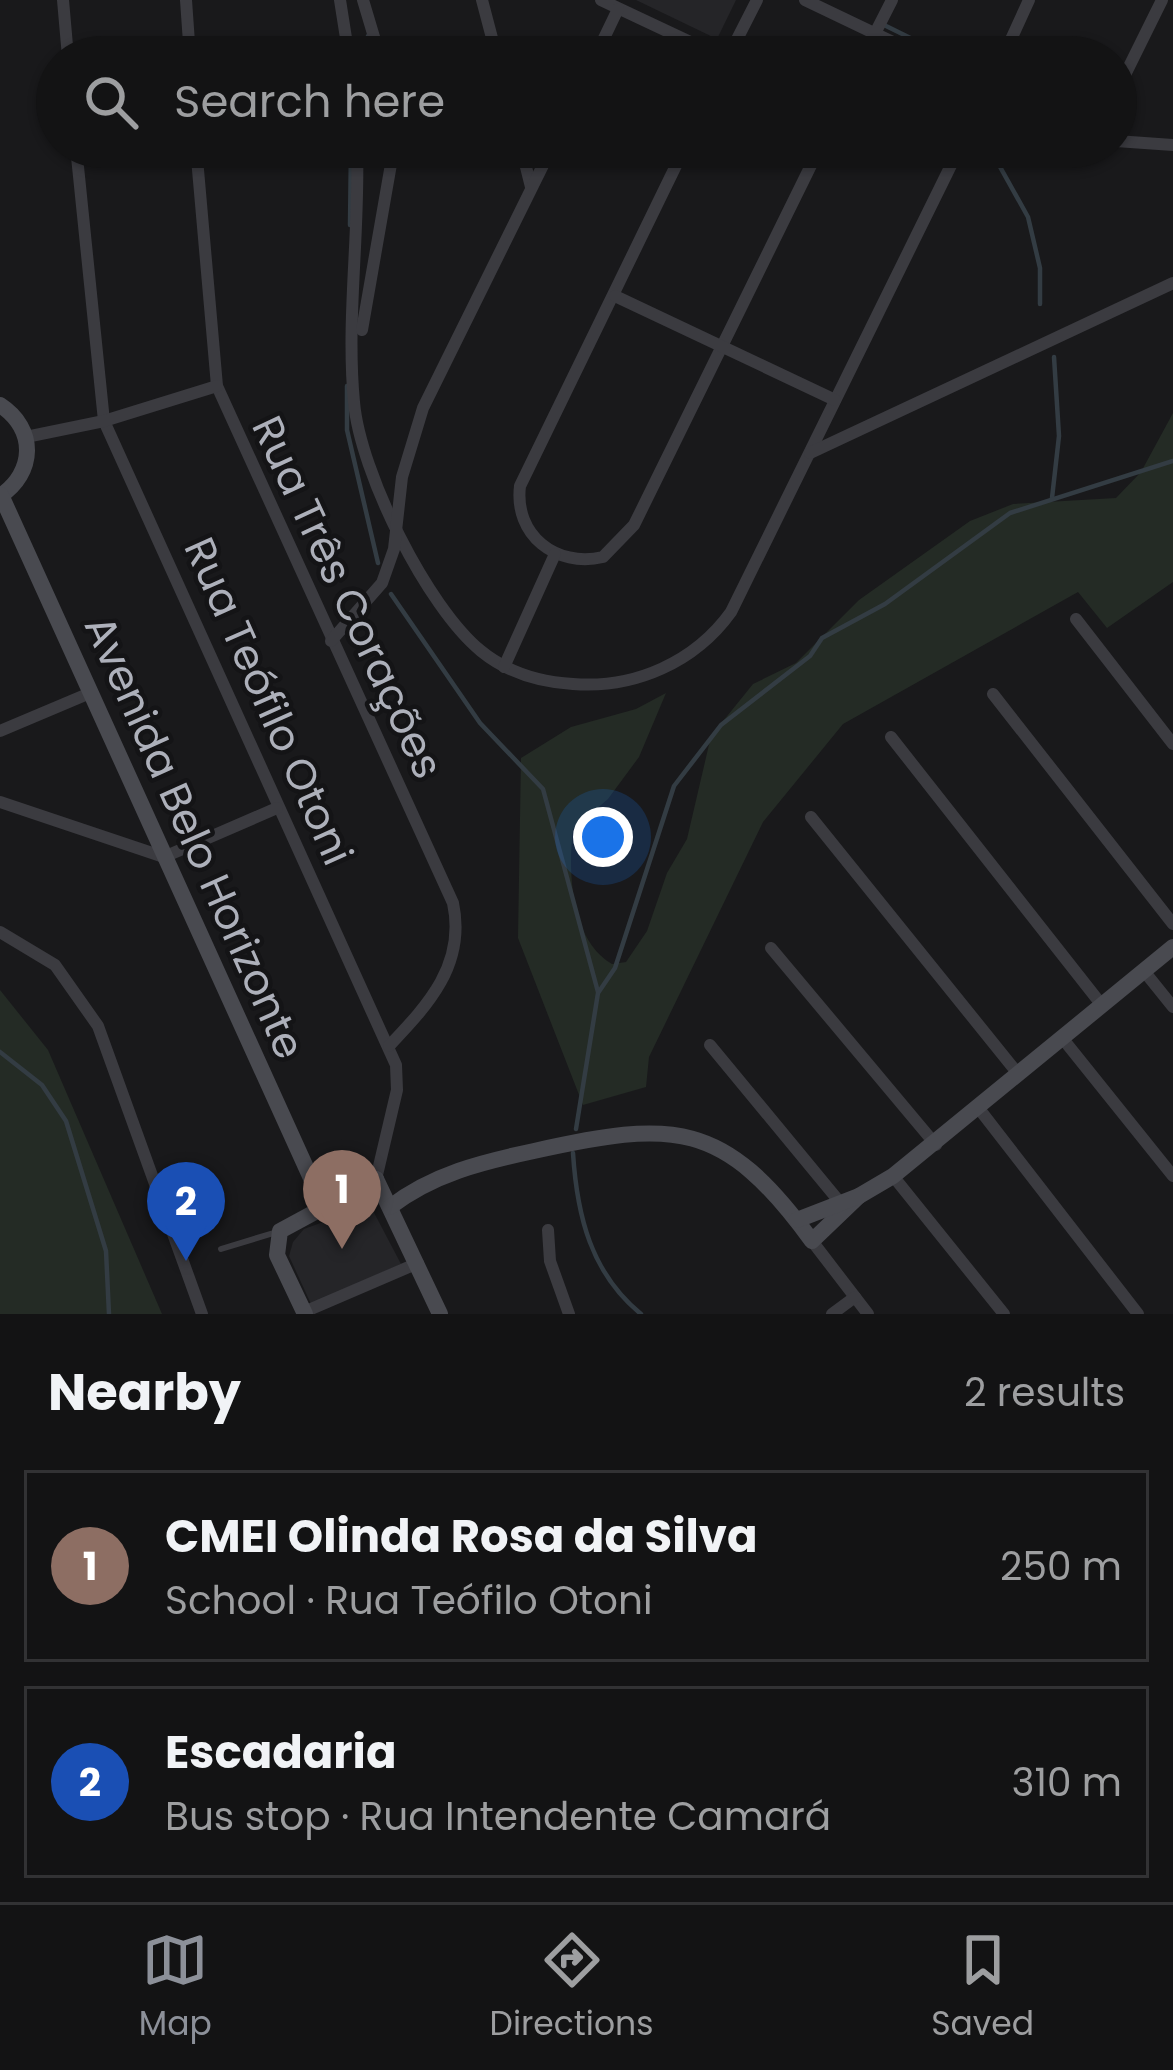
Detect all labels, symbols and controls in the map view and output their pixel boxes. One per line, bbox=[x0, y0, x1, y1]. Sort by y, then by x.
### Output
search box bbox=[36, 36, 1137, 168]
icon: search bbox=[78, 69, 144, 135]
text: Search here bbox=[174, 70, 445, 133]
street label: Rua Três Corações bbox=[238, 407, 457, 788]
street label: Rua Teófilo Otoni bbox=[170, 528, 367, 874]
street label: Avenida Belo Horizonte bbox=[70, 606, 319, 1068]
your location bbox=[573, 807, 633, 867]
pin: 1 bbox=[303, 1150, 381, 1249]
pin: 2 bbox=[147, 1162, 225, 1261]
text: Nearby bbox=[48, 1356, 241, 1428]
text: 2 results bbox=[964, 1365, 1125, 1420]
text: CMEI Olinda Rosa da Silva bbox=[165, 1505, 757, 1568]
text: 1 bbox=[83, 1539, 97, 1594]
text: 250 m bbox=[1000, 1539, 1122, 1594]
text: School · Rua Teófilo Otoni bbox=[165, 1573, 653, 1628]
text: Escadaria bbox=[165, 1721, 396, 1784]
text: 2 bbox=[79, 1755, 101, 1810]
text: 310 m bbox=[1011, 1755, 1122, 1810]
text: Bus stop · Rua Intendente Camará bbox=[165, 1789, 831, 1844]
tab: Map bbox=[139, 1927, 212, 2049]
tab: Directions bbox=[490, 1927, 653, 2049]
tab: Saved bbox=[931, 1927, 1034, 2049]

